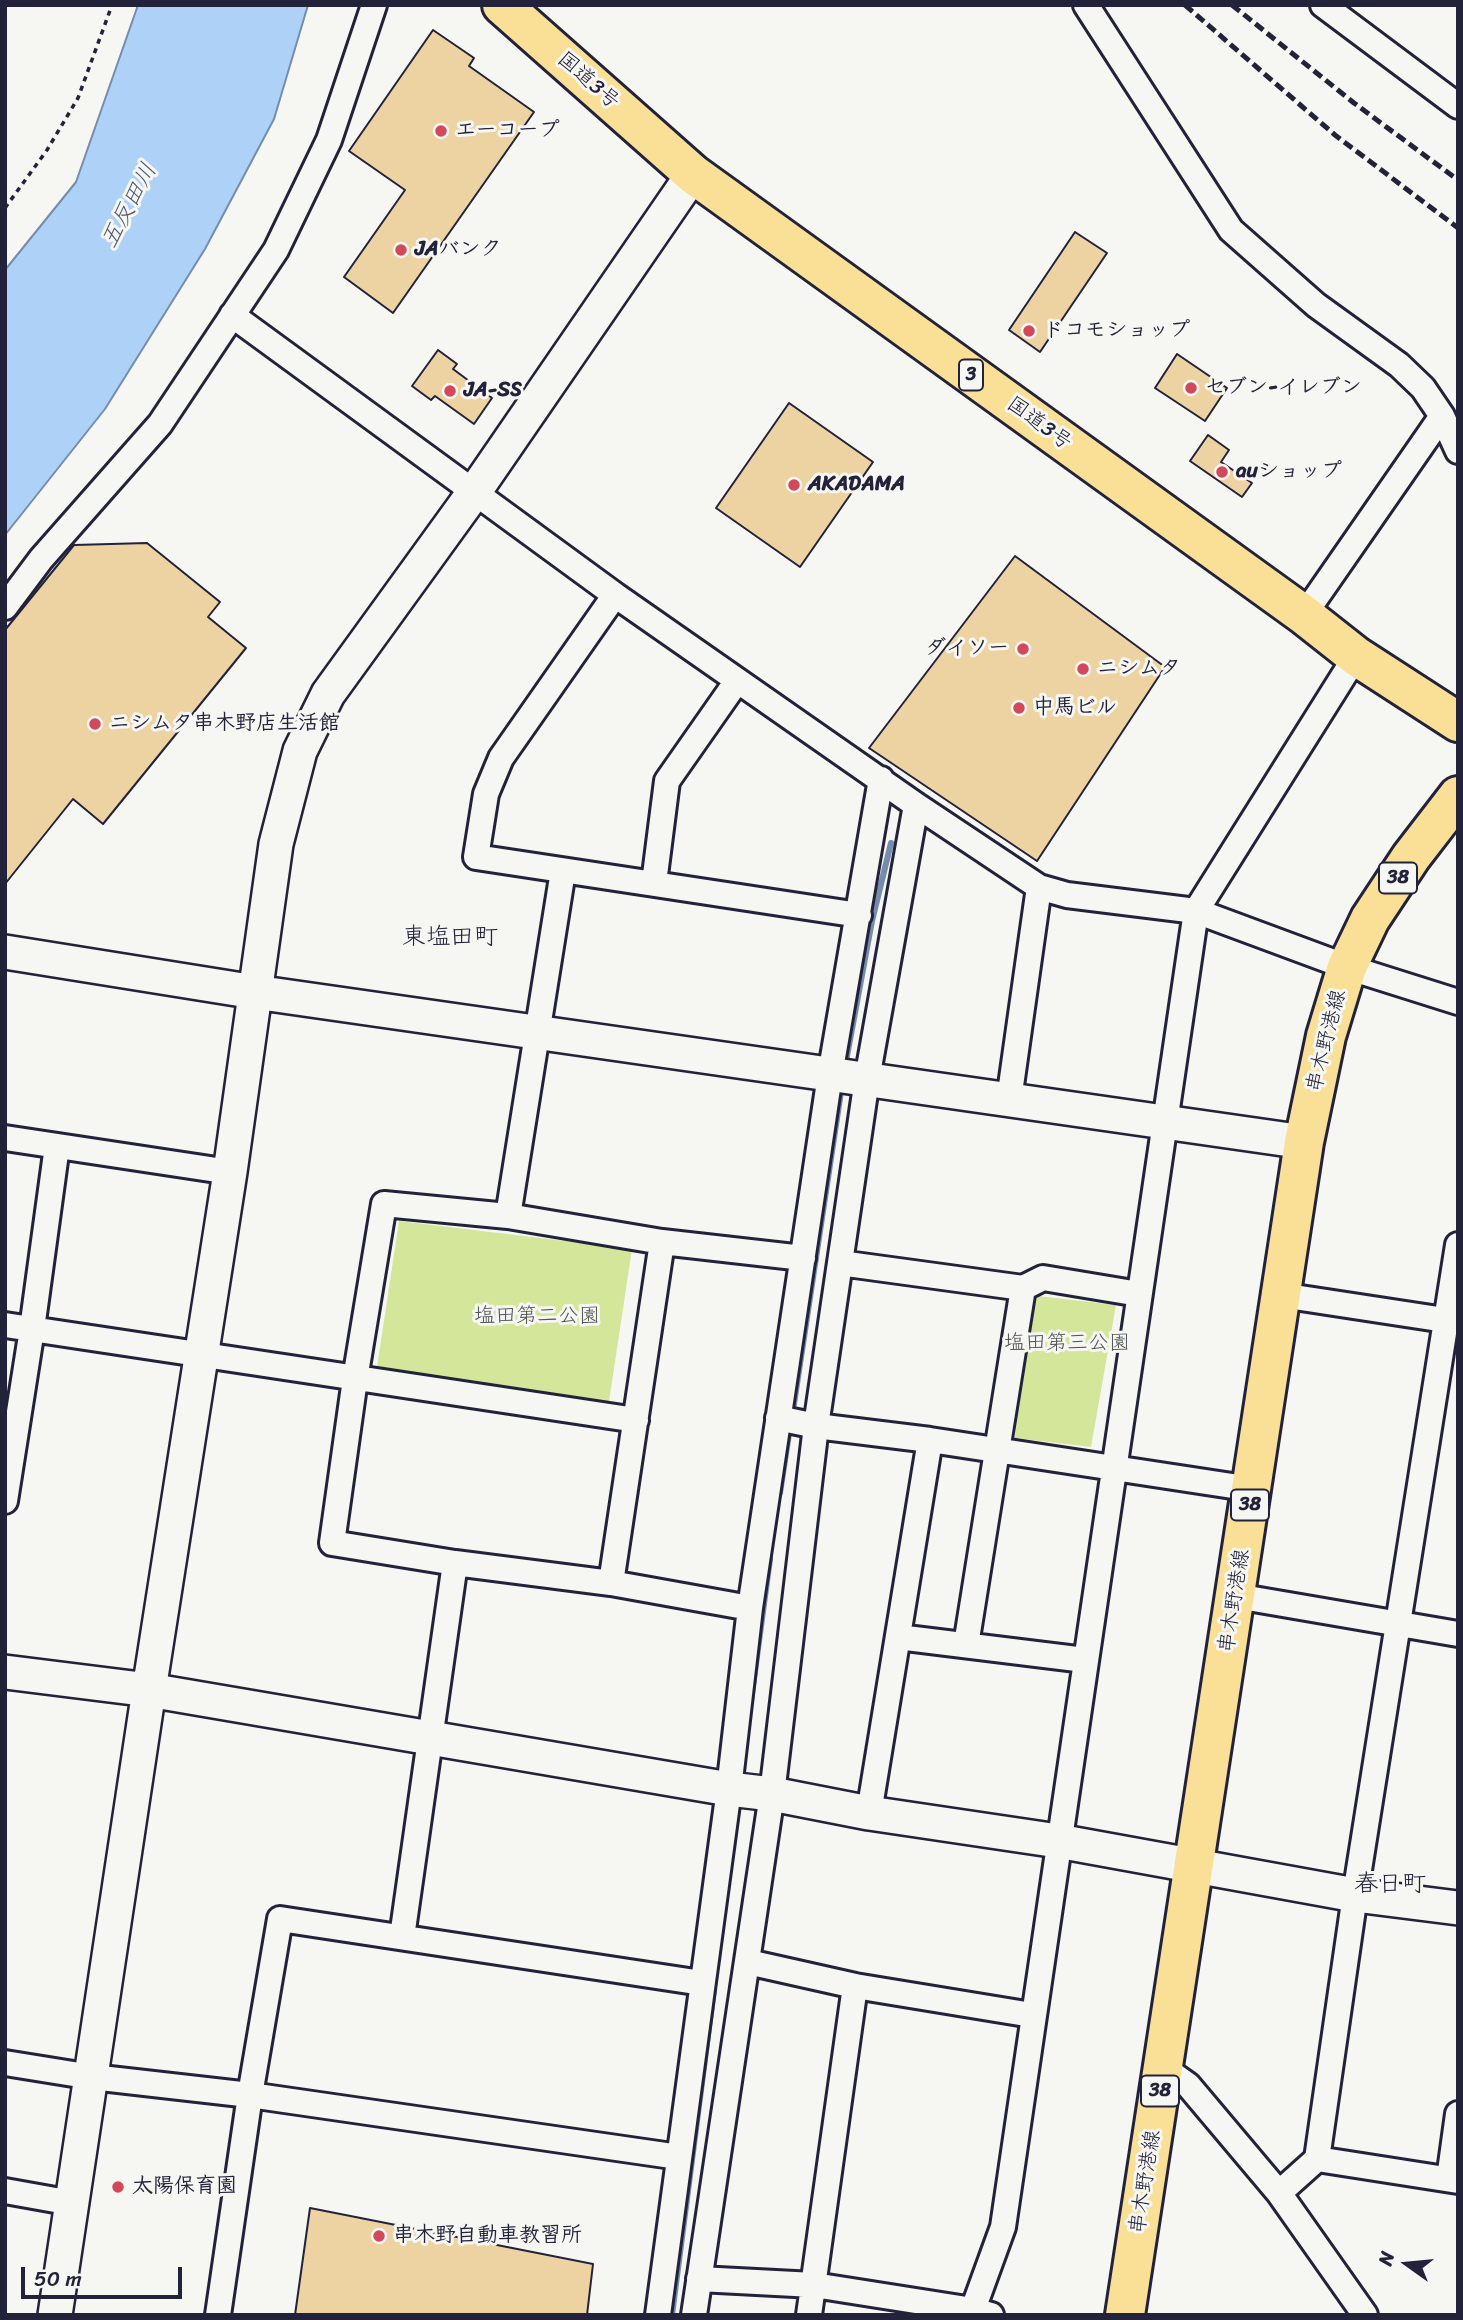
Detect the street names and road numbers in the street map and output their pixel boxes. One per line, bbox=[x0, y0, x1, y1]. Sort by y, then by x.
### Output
street label: 国道3号 bbox=[552, 47, 624, 115]
road number: 3 bbox=[959, 360, 983, 390]
street label: 国道3号 bbox=[1001, 392, 1077, 456]
road number: 38 bbox=[1379, 862, 1417, 894]
street label: 串木野港線 bbox=[1302, 987, 1352, 1095]
road number: 38 bbox=[1231, 1490, 1269, 1520]
street label: 串木野港線 bbox=[1214, 1547, 1256, 1655]
road number: 38 bbox=[1141, 2076, 1179, 2106]
street label: 串木野港線 bbox=[1125, 2128, 1167, 2236]

